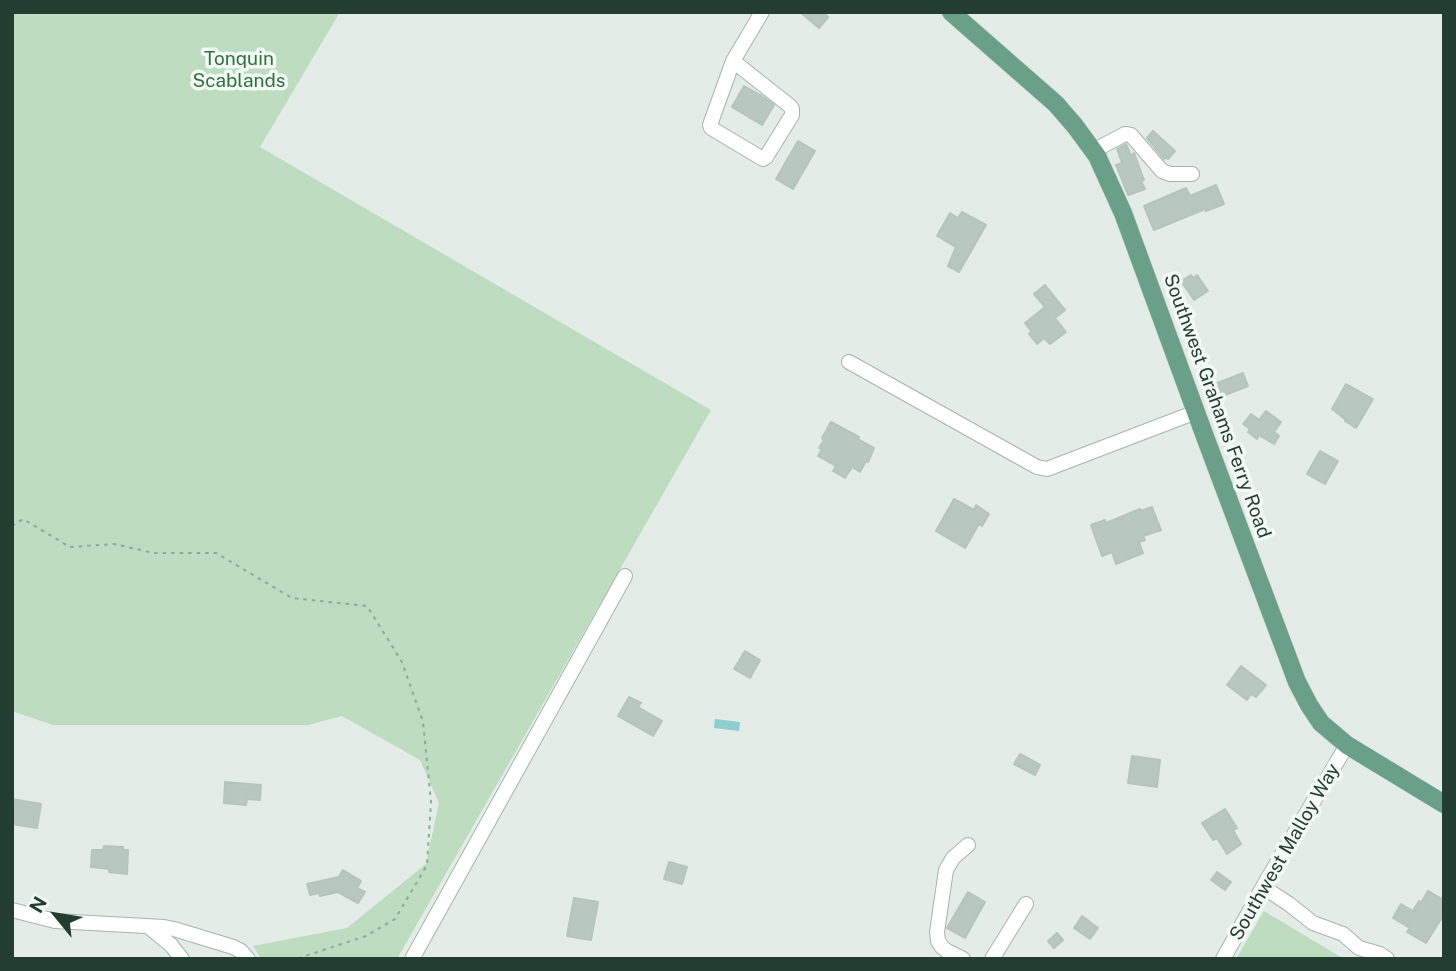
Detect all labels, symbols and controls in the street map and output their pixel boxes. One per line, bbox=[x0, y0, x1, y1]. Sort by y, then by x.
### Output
park label: Tonquin Scablands bbox=[193, 48, 285, 92]
street label: Southwest Grahams Ferry Road bbox=[1159, 271, 1275, 541]
street label: Southwest Malloy Way bbox=[1225, 760, 1345, 944]
north arrow bbox=[21, 880, 91, 950]
text: N bbox=[25, 893, 51, 916]

